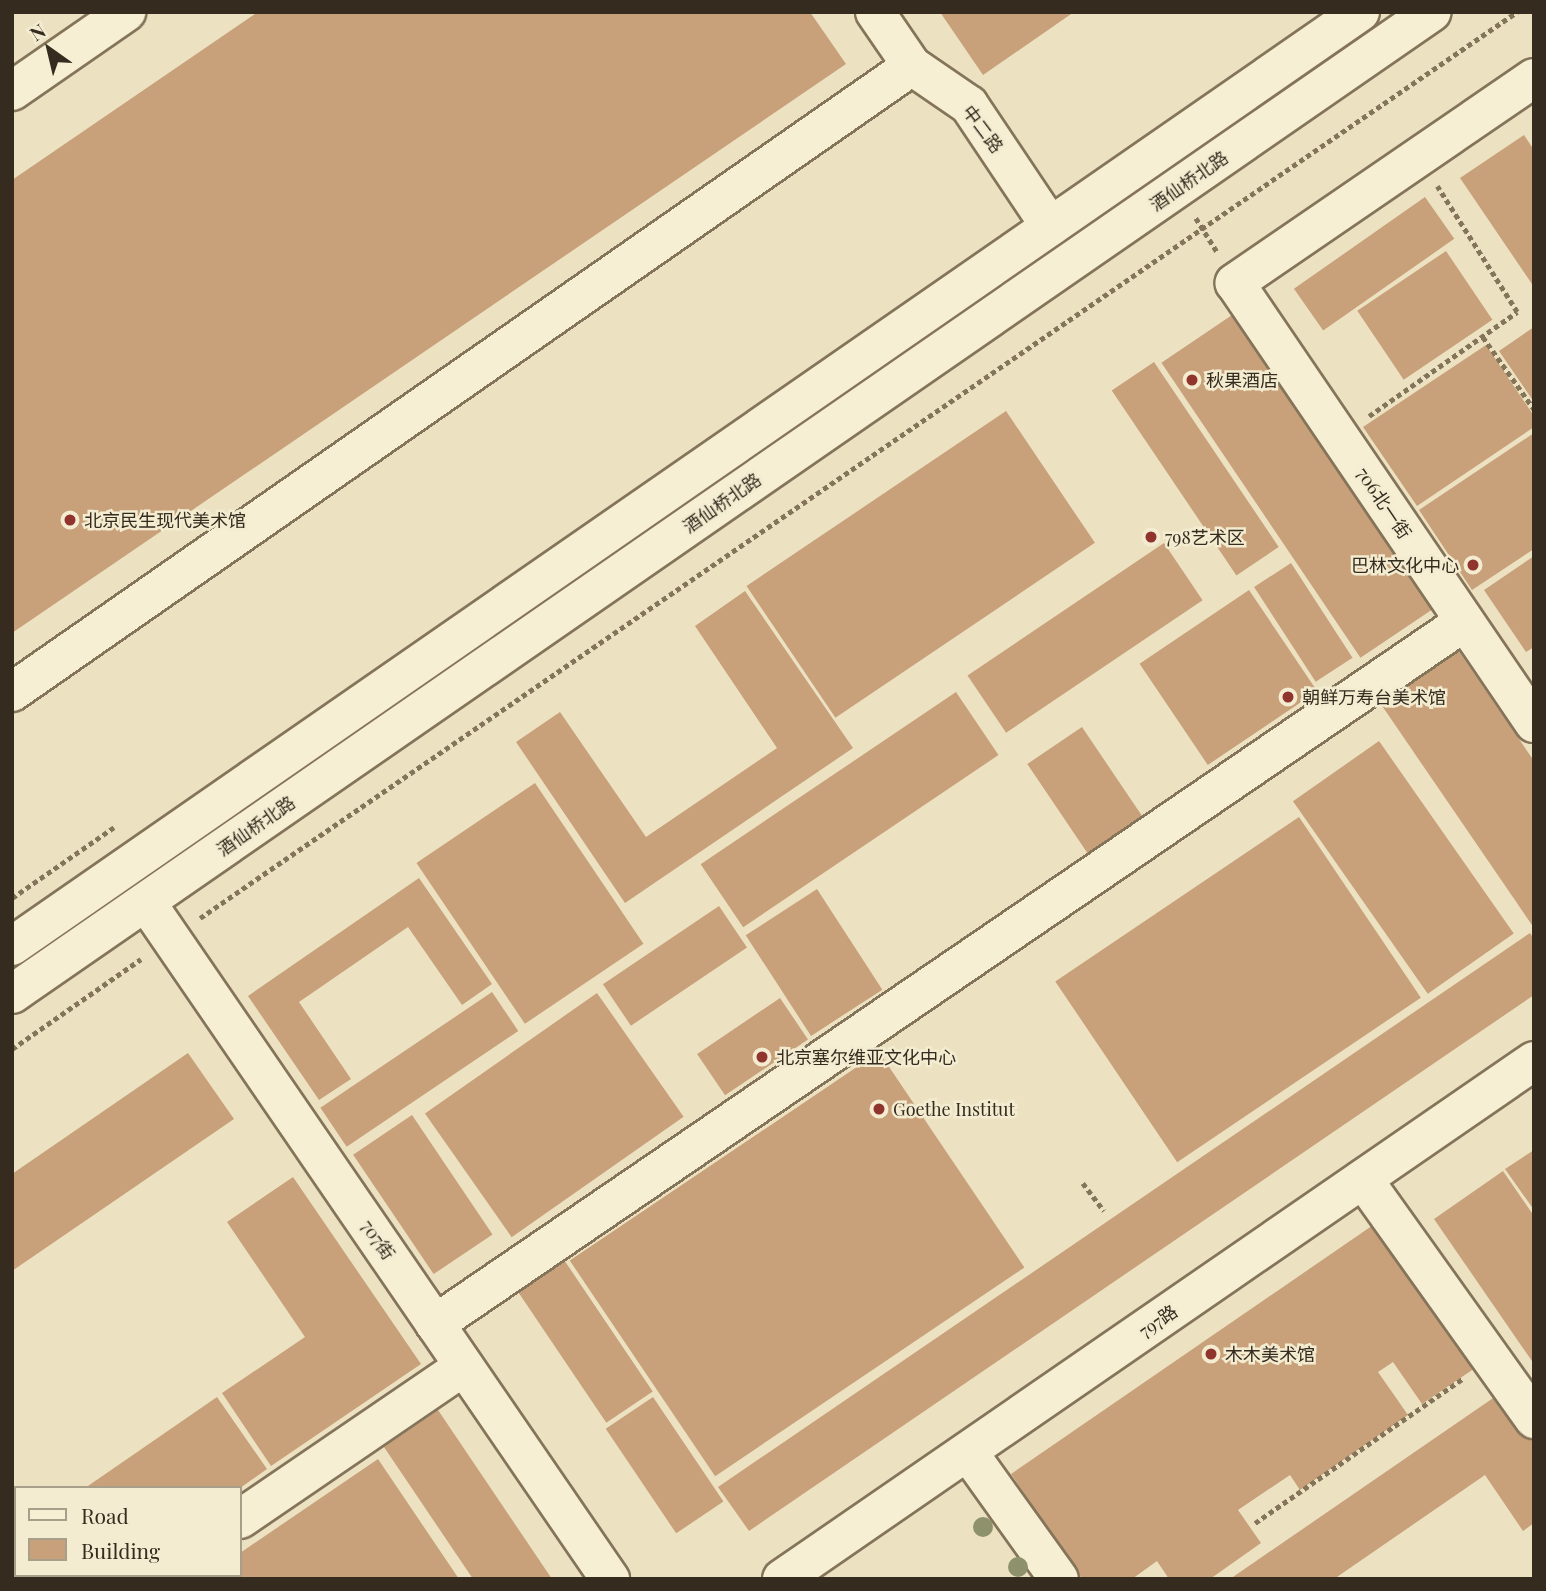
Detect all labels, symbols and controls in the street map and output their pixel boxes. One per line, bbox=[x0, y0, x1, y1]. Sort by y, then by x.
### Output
north arrow bbox=[14, 14, 84, 84]
text: N bbox=[24, 17, 50, 46]
street label: 中二路 bbox=[958, 101, 1008, 157]
street label: 酒仙桥北路 bbox=[1146, 146, 1232, 216]
place label: 秋果酒店 bbox=[1206, 369, 1278, 391]
marker: 秋果酒店 bbox=[1184, 372, 1200, 388]
street label: 706北一街 bbox=[1352, 463, 1416, 543]
street label: 酒仙桥北路 bbox=[679, 468, 765, 538]
place label: 北京民生现代美术馆 bbox=[84, 509, 246, 531]
marker: 北京民生现代美术馆 bbox=[62, 512, 78, 528]
place label: 798艺术区 bbox=[1165, 526, 1245, 548]
marker: 798艺术区 bbox=[1143, 529, 1159, 545]
place label: 巴林文化中心 bbox=[1351, 554, 1459, 576]
marker: 巴林文化中心 bbox=[1465, 557, 1481, 573]
place label: 朝鲜万寿台美术馆 bbox=[1302, 686, 1446, 708]
marker: 朝鲜万寿台美术馆 bbox=[1280, 689, 1296, 705]
street label: 酒仙桥北路 bbox=[213, 791, 299, 861]
place label: 北京塞尔维亚文化中心 bbox=[776, 1046, 956, 1068]
marker: 北京塞尔维亚文化中心 bbox=[754, 1049, 770, 1065]
place label: Goethe Institut bbox=[893, 1098, 1015, 1120]
marker: Goethe Institut bbox=[871, 1101, 887, 1117]
street label: 707街 bbox=[357, 1216, 399, 1264]
street label: 797路 bbox=[1135, 1300, 1181, 1342]
place label: 木木美术馆 bbox=[1225, 1343, 1315, 1365]
marker: 木木美术馆 bbox=[1203, 1346, 1219, 1362]
legend bbox=[14, 1486, 242, 1577]
text: Road bbox=[81, 1501, 129, 1529]
text: Building bbox=[81, 1536, 160, 1564]

